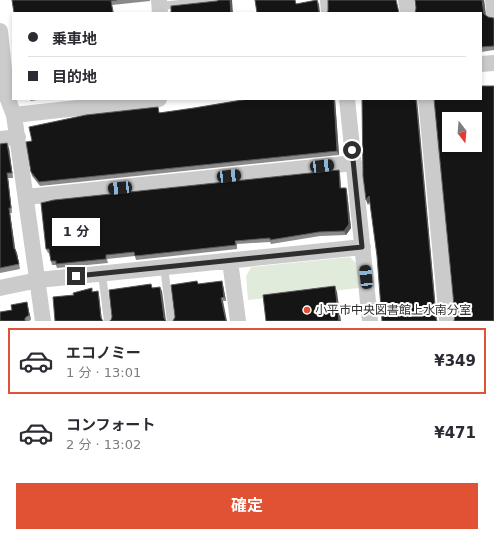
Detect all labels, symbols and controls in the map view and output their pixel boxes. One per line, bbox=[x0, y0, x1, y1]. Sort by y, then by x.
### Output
text: 乗車地 bbox=[52, 30, 97, 48]
text: 目的地 bbox=[52, 68, 97, 86]
north arrow bbox=[442, 112, 482, 152]
map controls bbox=[442, 112, 482, 152]
route start bbox=[343, 141, 361, 159]
car bbox=[309, 159, 335, 173]
car bbox=[216, 169, 242, 183]
car bbox=[107, 181, 133, 195]
callout: 1 分 bbox=[52, 218, 100, 246]
text: 1 分 bbox=[63, 224, 89, 239]
car bbox=[359, 264, 373, 290]
route end bbox=[67, 267, 85, 285]
place label: 小平市中央図書館上水南分室 bbox=[315, 303, 471, 317]
marker: 小平市中央図書館上水南分室 bbox=[302, 305, 312, 315]
icon: car bbox=[18, 343, 54, 379]
text: エコノミー bbox=[66, 344, 141, 362]
text: ¥349 bbox=[434, 352, 476, 370]
text: 1 分 · 13:01 bbox=[66, 365, 141, 380]
icon: car bbox=[18, 415, 54, 451]
text: コンフォート bbox=[66, 416, 156, 434]
text: ¥471 bbox=[434, 424, 476, 442]
text: 2 分 · 13:02 bbox=[66, 437, 141, 452]
button: 確定 bbox=[16, 483, 478, 529]

